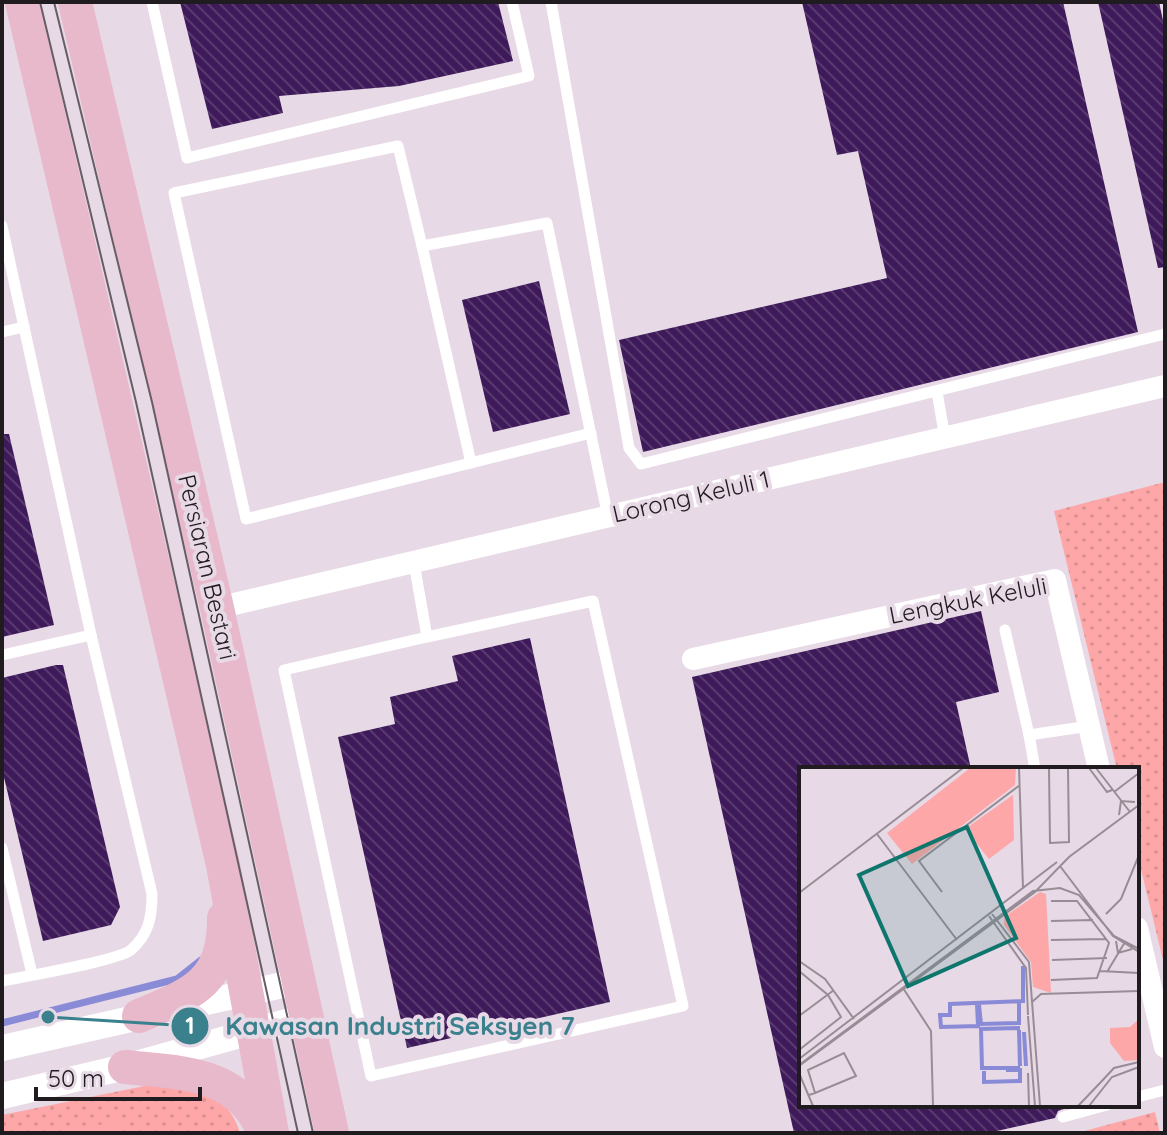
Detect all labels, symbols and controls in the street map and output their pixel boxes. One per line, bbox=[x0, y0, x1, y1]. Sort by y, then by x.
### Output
street label: Lorong Keluli 1 bbox=[609, 463, 772, 529]
street label: Persiaran Bestari bbox=[172, 471, 244, 662]
street label: Lengkuk Keluli bbox=[886, 570, 1049, 630]
inset map bbox=[799, 767, 1139, 1107]
callout: Kawasan Industri Seksyen 7 bbox=[170, 1001, 591, 1051]
text: Kawasan Industri Seksyen 7 bbox=[225, 1009, 575, 1042]
text: 1 bbox=[185, 1010, 195, 1040]
scale bar bbox=[36, 1051, 200, 1101]
text: 50 m bbox=[48, 1063, 104, 1093]

